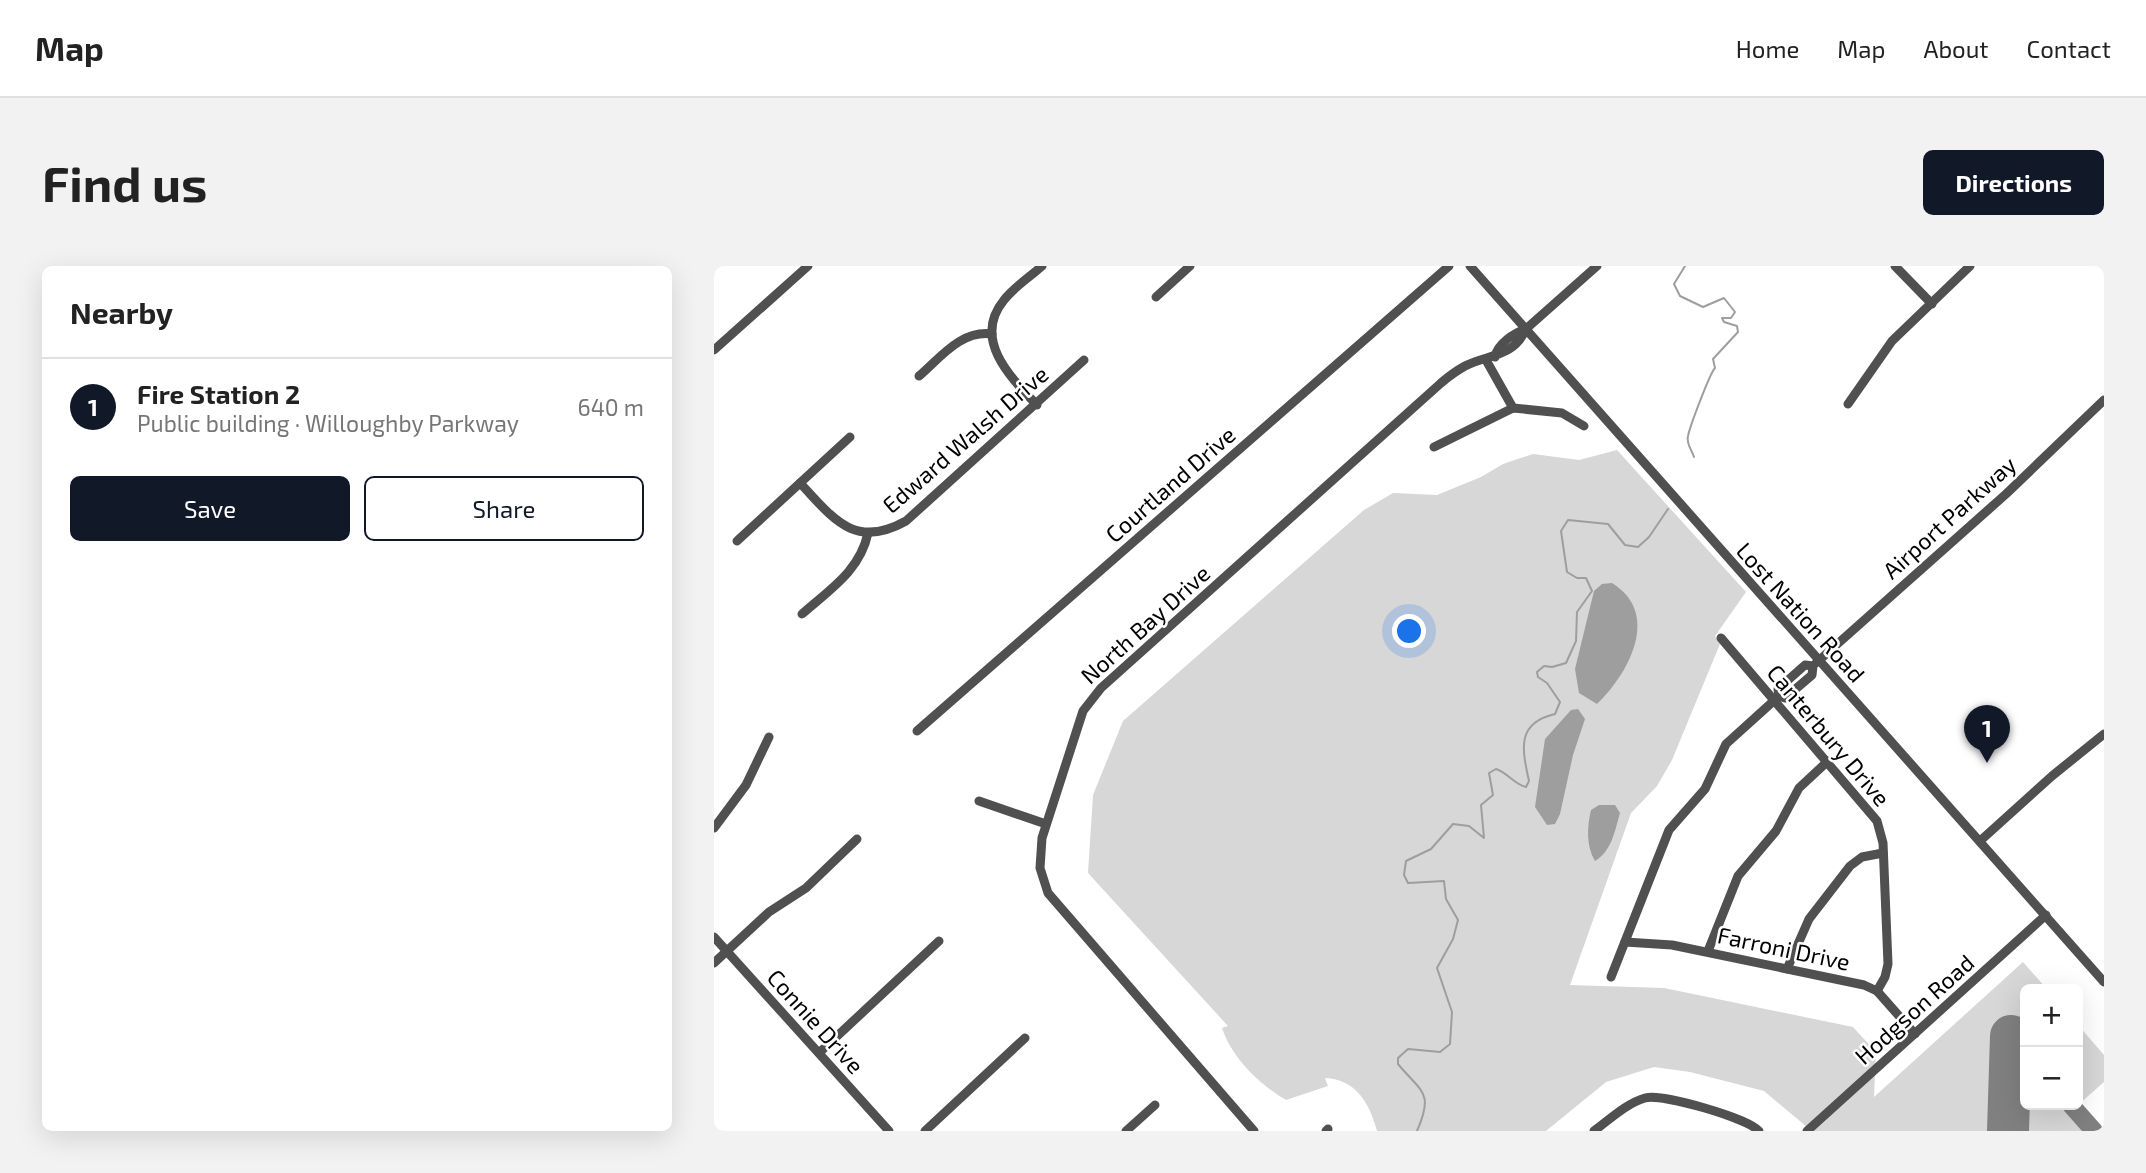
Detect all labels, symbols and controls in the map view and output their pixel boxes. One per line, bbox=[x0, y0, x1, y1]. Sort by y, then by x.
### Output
text: Map bbox=[35, 28, 104, 68]
text: Home bbox=[1736, 34, 1799, 63]
text: Map bbox=[1837, 34, 1885, 63]
text: About bbox=[1923, 34, 1989, 63]
text: Contact bbox=[2027, 34, 2111, 63]
button: Directions bbox=[1923, 150, 2104, 215]
text: Find us bbox=[42, 153, 207, 212]
text: Nearby bbox=[70, 294, 173, 330]
street label: Edward Walsh Drive bbox=[876, 359, 1054, 519]
text: Fire Station 2 bbox=[137, 378, 300, 409]
text: 1 bbox=[88, 393, 98, 421]
text: 640 m bbox=[578, 393, 644, 421]
text: Public building · Willoughby Parkway bbox=[137, 409, 519, 437]
street label: Courtland Drive bbox=[1099, 420, 1241, 548]
street label: Airport Parkway bbox=[1877, 450, 2021, 584]
button: Save bbox=[70, 476, 350, 541]
button: Share bbox=[364, 476, 644, 541]
street label: Lost Nation Road bbox=[1731, 536, 1871, 688]
street label: North Bay Drive bbox=[1075, 559, 1215, 689]
your location bbox=[1392, 614, 1426, 648]
street label: Canterbury Drive bbox=[1762, 658, 1896, 812]
pin: 1 bbox=[1964, 705, 2010, 763]
street label: Farroni Drive bbox=[1715, 920, 1853, 976]
street label: Hodgson Road bbox=[1849, 948, 1979, 1070]
street label: Connie Drive bbox=[762, 963, 870, 1079]
map controls bbox=[2020, 984, 2083, 1110]
button: + bbox=[2020, 984, 2083, 1047]
button: − bbox=[2020, 1047, 2083, 1110]

